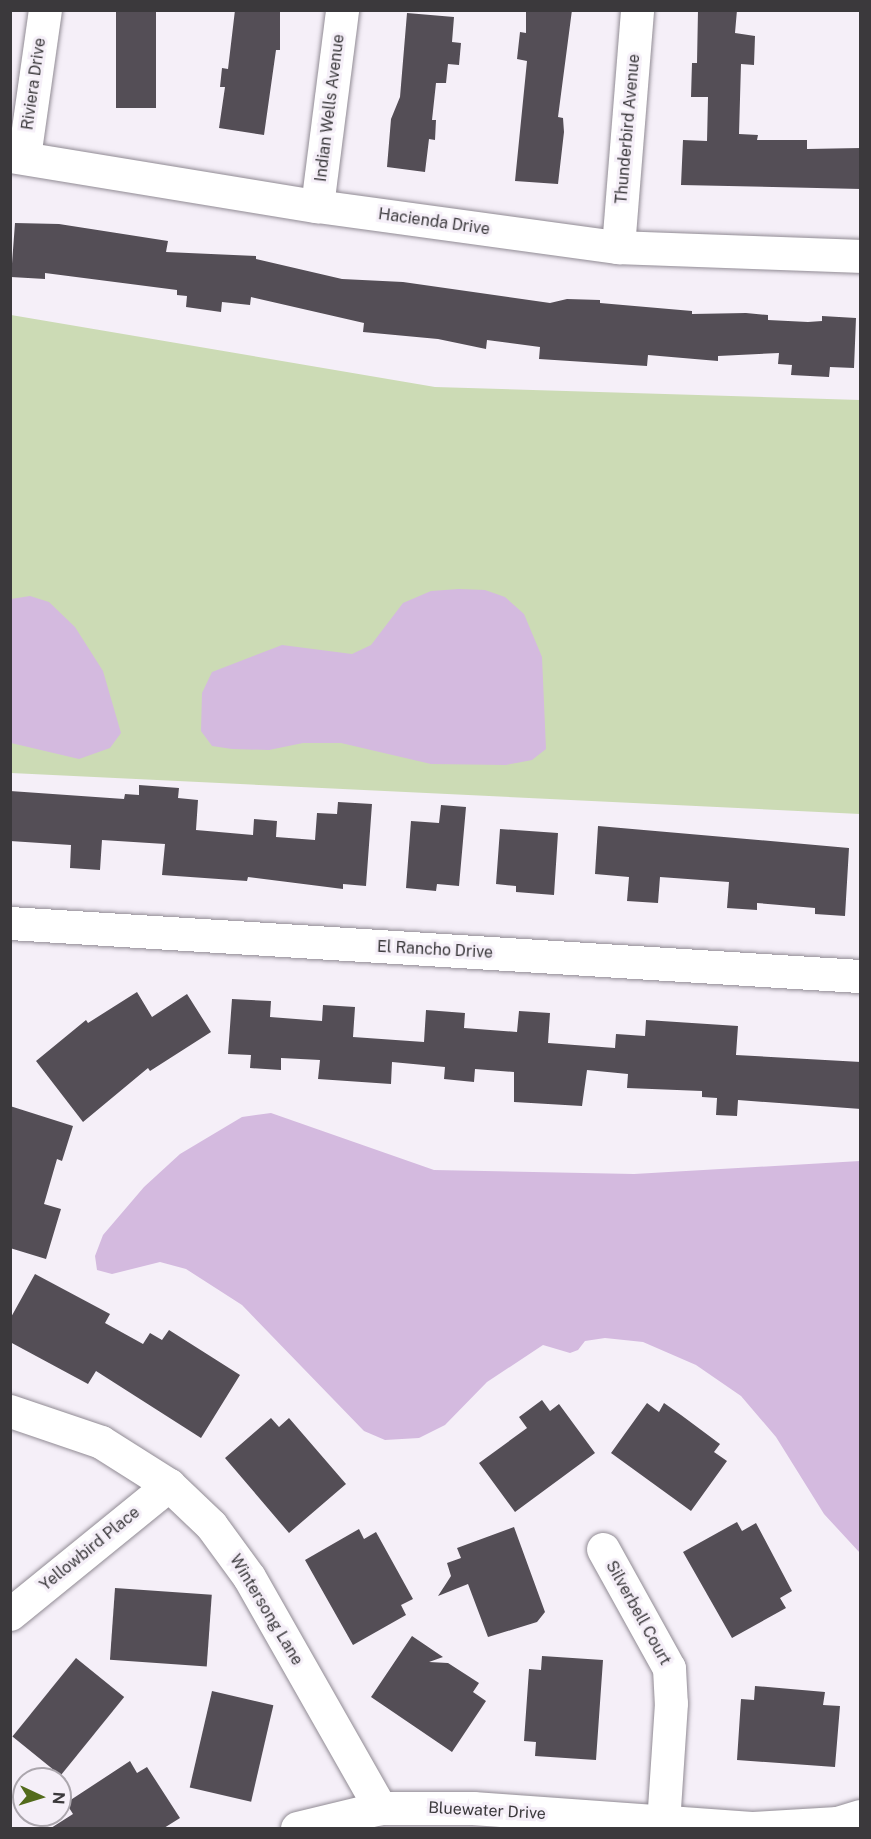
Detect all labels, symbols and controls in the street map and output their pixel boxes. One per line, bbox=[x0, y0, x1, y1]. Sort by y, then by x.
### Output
street label: Indian Wells Avenue bbox=[311, 33, 349, 183]
street label: Riviera Drive bbox=[18, 37, 50, 131]
street label: Thunderbird Avenue bbox=[612, 53, 644, 205]
street label: Hacienda Drive bbox=[377, 205, 491, 239]
street label: El Rancho Drive bbox=[376, 937, 494, 963]
street label: Yellowbird Place bbox=[36, 1503, 144, 1595]
street label: Wintersong Lane bbox=[225, 1551, 307, 1669]
street label: Silverbell Court bbox=[601, 1558, 675, 1668]
north arrow bbox=[12, 1767, 72, 1827]
text: N bbox=[49, 1791, 68, 1805]
street label: Bluewater Drive bbox=[428, 1798, 546, 1824]

